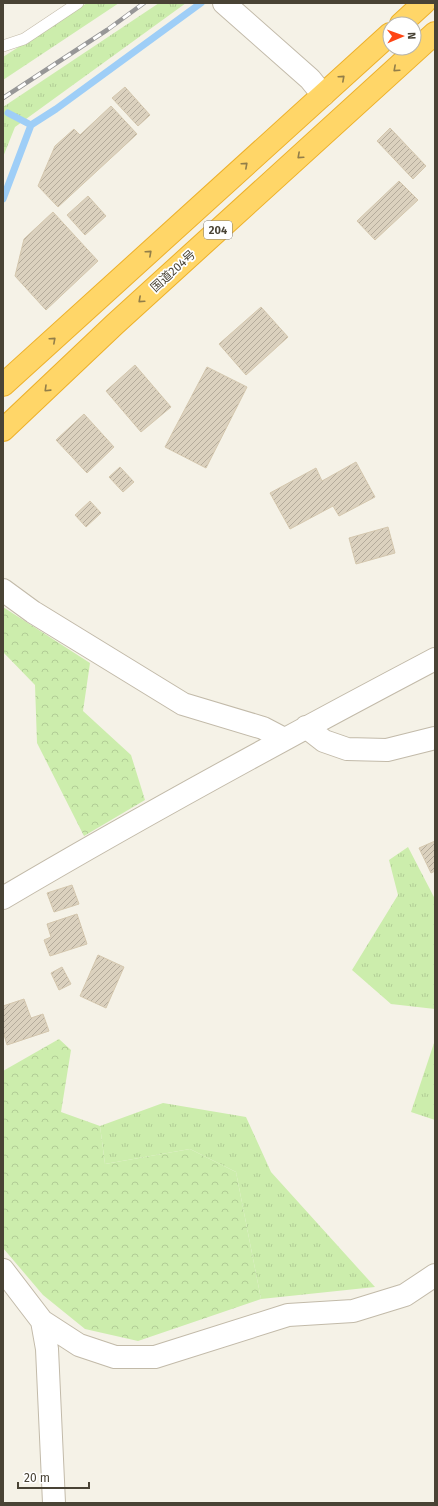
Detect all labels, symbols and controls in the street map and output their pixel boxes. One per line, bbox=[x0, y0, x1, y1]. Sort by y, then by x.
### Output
north arrow bbox=[382, 16, 422, 56]
text: N bbox=[405, 32, 418, 40]
one-way arrow bbox=[393, 64, 401, 71]
one-way arrow bbox=[337, 75, 345, 83]
one-way arrow bbox=[297, 151, 304, 158]
one-way arrow bbox=[241, 163, 248, 170]
road number: 204 bbox=[204, 221, 232, 239]
street label: 国道204号 bbox=[148, 247, 198, 295]
one-way arrow bbox=[144, 250, 152, 257]
one-way arrow bbox=[138, 295, 146, 303]
one-way arrow bbox=[48, 337, 55, 344]
one-way arrow bbox=[44, 384, 51, 391]
scale bar bbox=[18, 1464, 89, 1490]
text: 20 m bbox=[24, 1471, 50, 1485]

